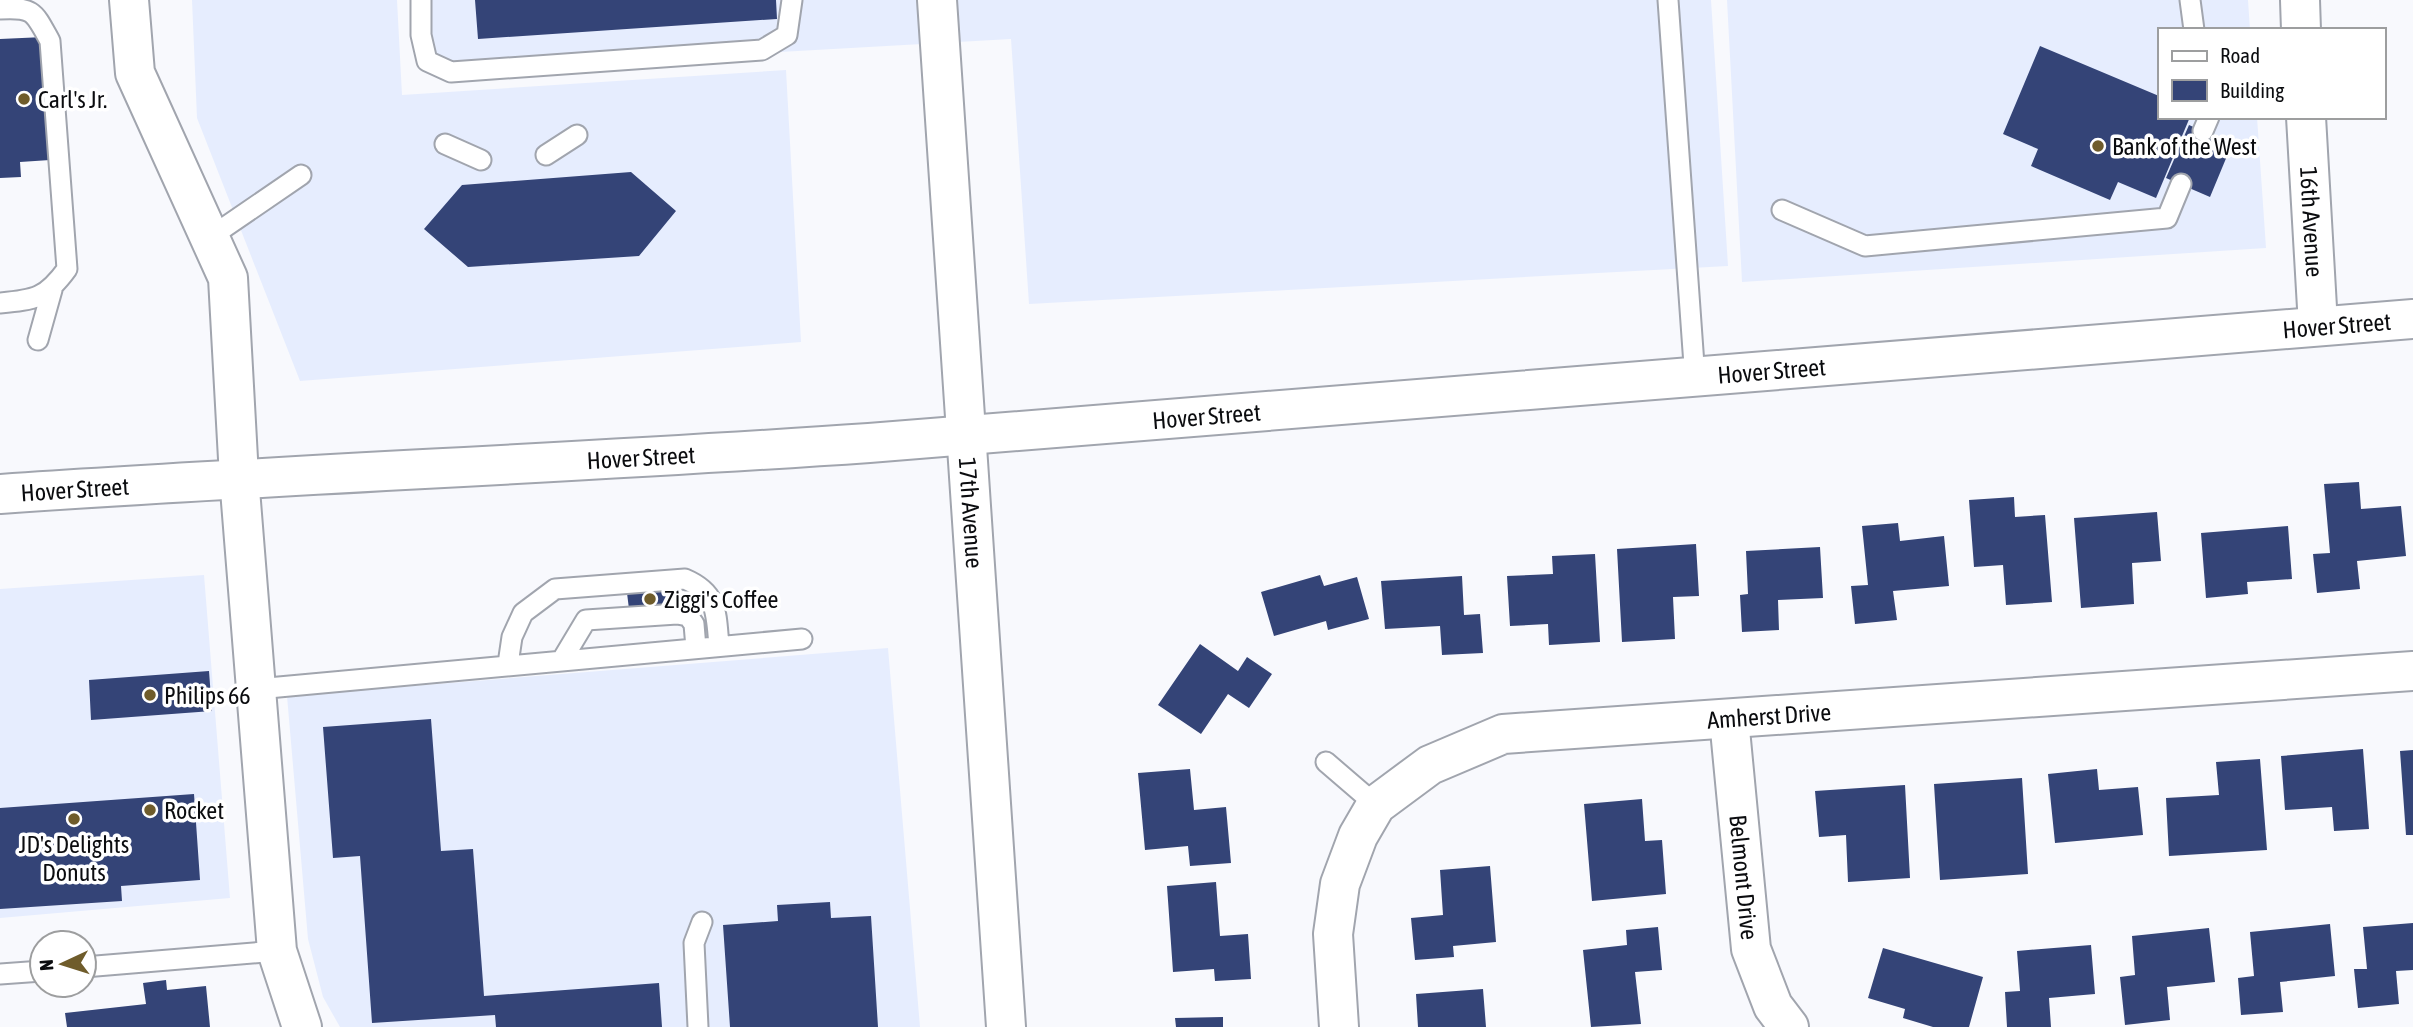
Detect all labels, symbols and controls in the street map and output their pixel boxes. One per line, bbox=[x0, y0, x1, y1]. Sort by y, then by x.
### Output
legend bbox=[2158, 28, 2385, 119]
text: Road bbox=[2220, 43, 2260, 67]
text: Building bbox=[2220, 78, 2284, 102]
place label: Carl's Jr. bbox=[38, 86, 107, 113]
marker: Carl's Jr. bbox=[16, 91, 32, 107]
place label: Bank of the West bbox=[2112, 133, 2257, 160]
marker: Bank of the West bbox=[2090, 138, 2106, 154]
street label: 16th Avenue bbox=[2295, 166, 2329, 278]
street label: Hover Street bbox=[2282, 307, 2392, 343]
street label: Hover Street bbox=[1716, 353, 1827, 388]
street label: Hover Street bbox=[1151, 398, 1262, 434]
street label: Hover Street bbox=[586, 441, 696, 474]
street label: 17th Avenue bbox=[954, 457, 989, 569]
street label: Hover Street bbox=[20, 472, 130, 506]
place label: Ziggi's Coffee bbox=[664, 586, 778, 613]
marker: Ziggi's Coffee bbox=[642, 591, 658, 607]
place label: Philips 66 bbox=[164, 682, 251, 709]
marker: Philips 66 bbox=[142, 687, 158, 703]
street label: Amherst Drive bbox=[1706, 698, 1832, 733]
place label: Rocket bbox=[164, 797, 224, 824]
marker: Rocket bbox=[142, 802, 158, 818]
marker: JD's Delights Donuts bbox=[66, 811, 82, 827]
street label: Belmont Drive bbox=[1725, 813, 1764, 941]
place label: JD's Delights Donuts bbox=[19, 831, 129, 886]
north arrow bbox=[28, 929, 98, 999]
text: N bbox=[35, 959, 57, 972]

